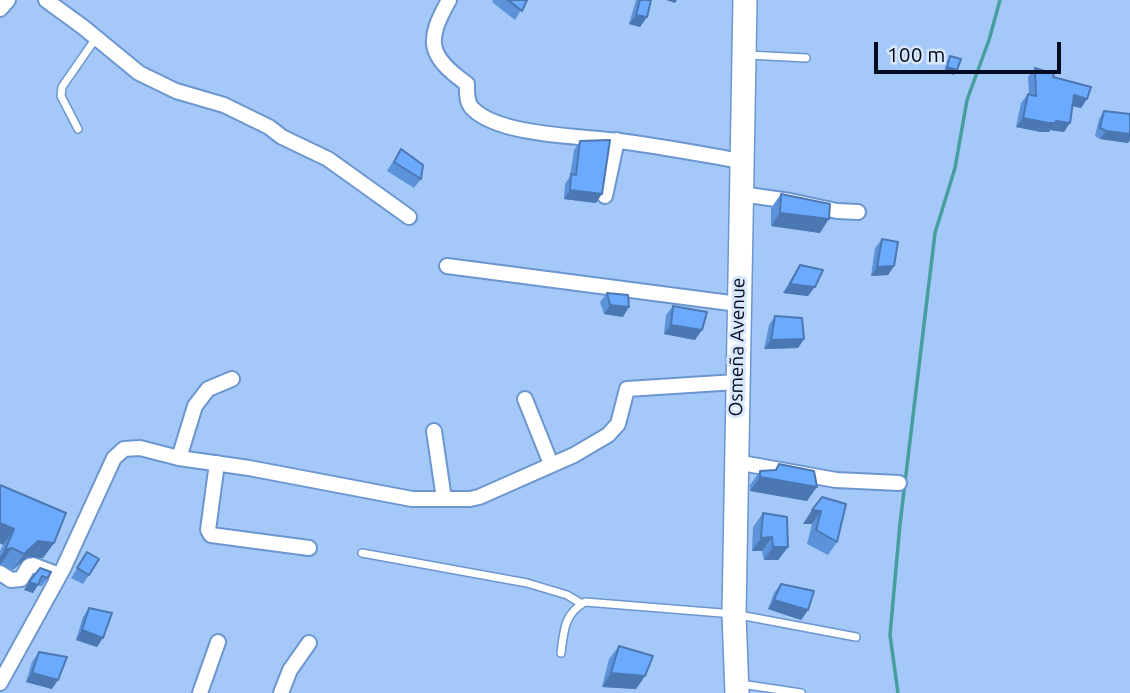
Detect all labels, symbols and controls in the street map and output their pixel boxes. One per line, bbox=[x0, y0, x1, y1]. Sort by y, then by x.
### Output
scale bar bbox=[878, 28, 1065, 72]
text: 100 m bbox=[887, 42, 945, 66]
street label: Osmeña Avenue bbox=[724, 277, 750, 417]

